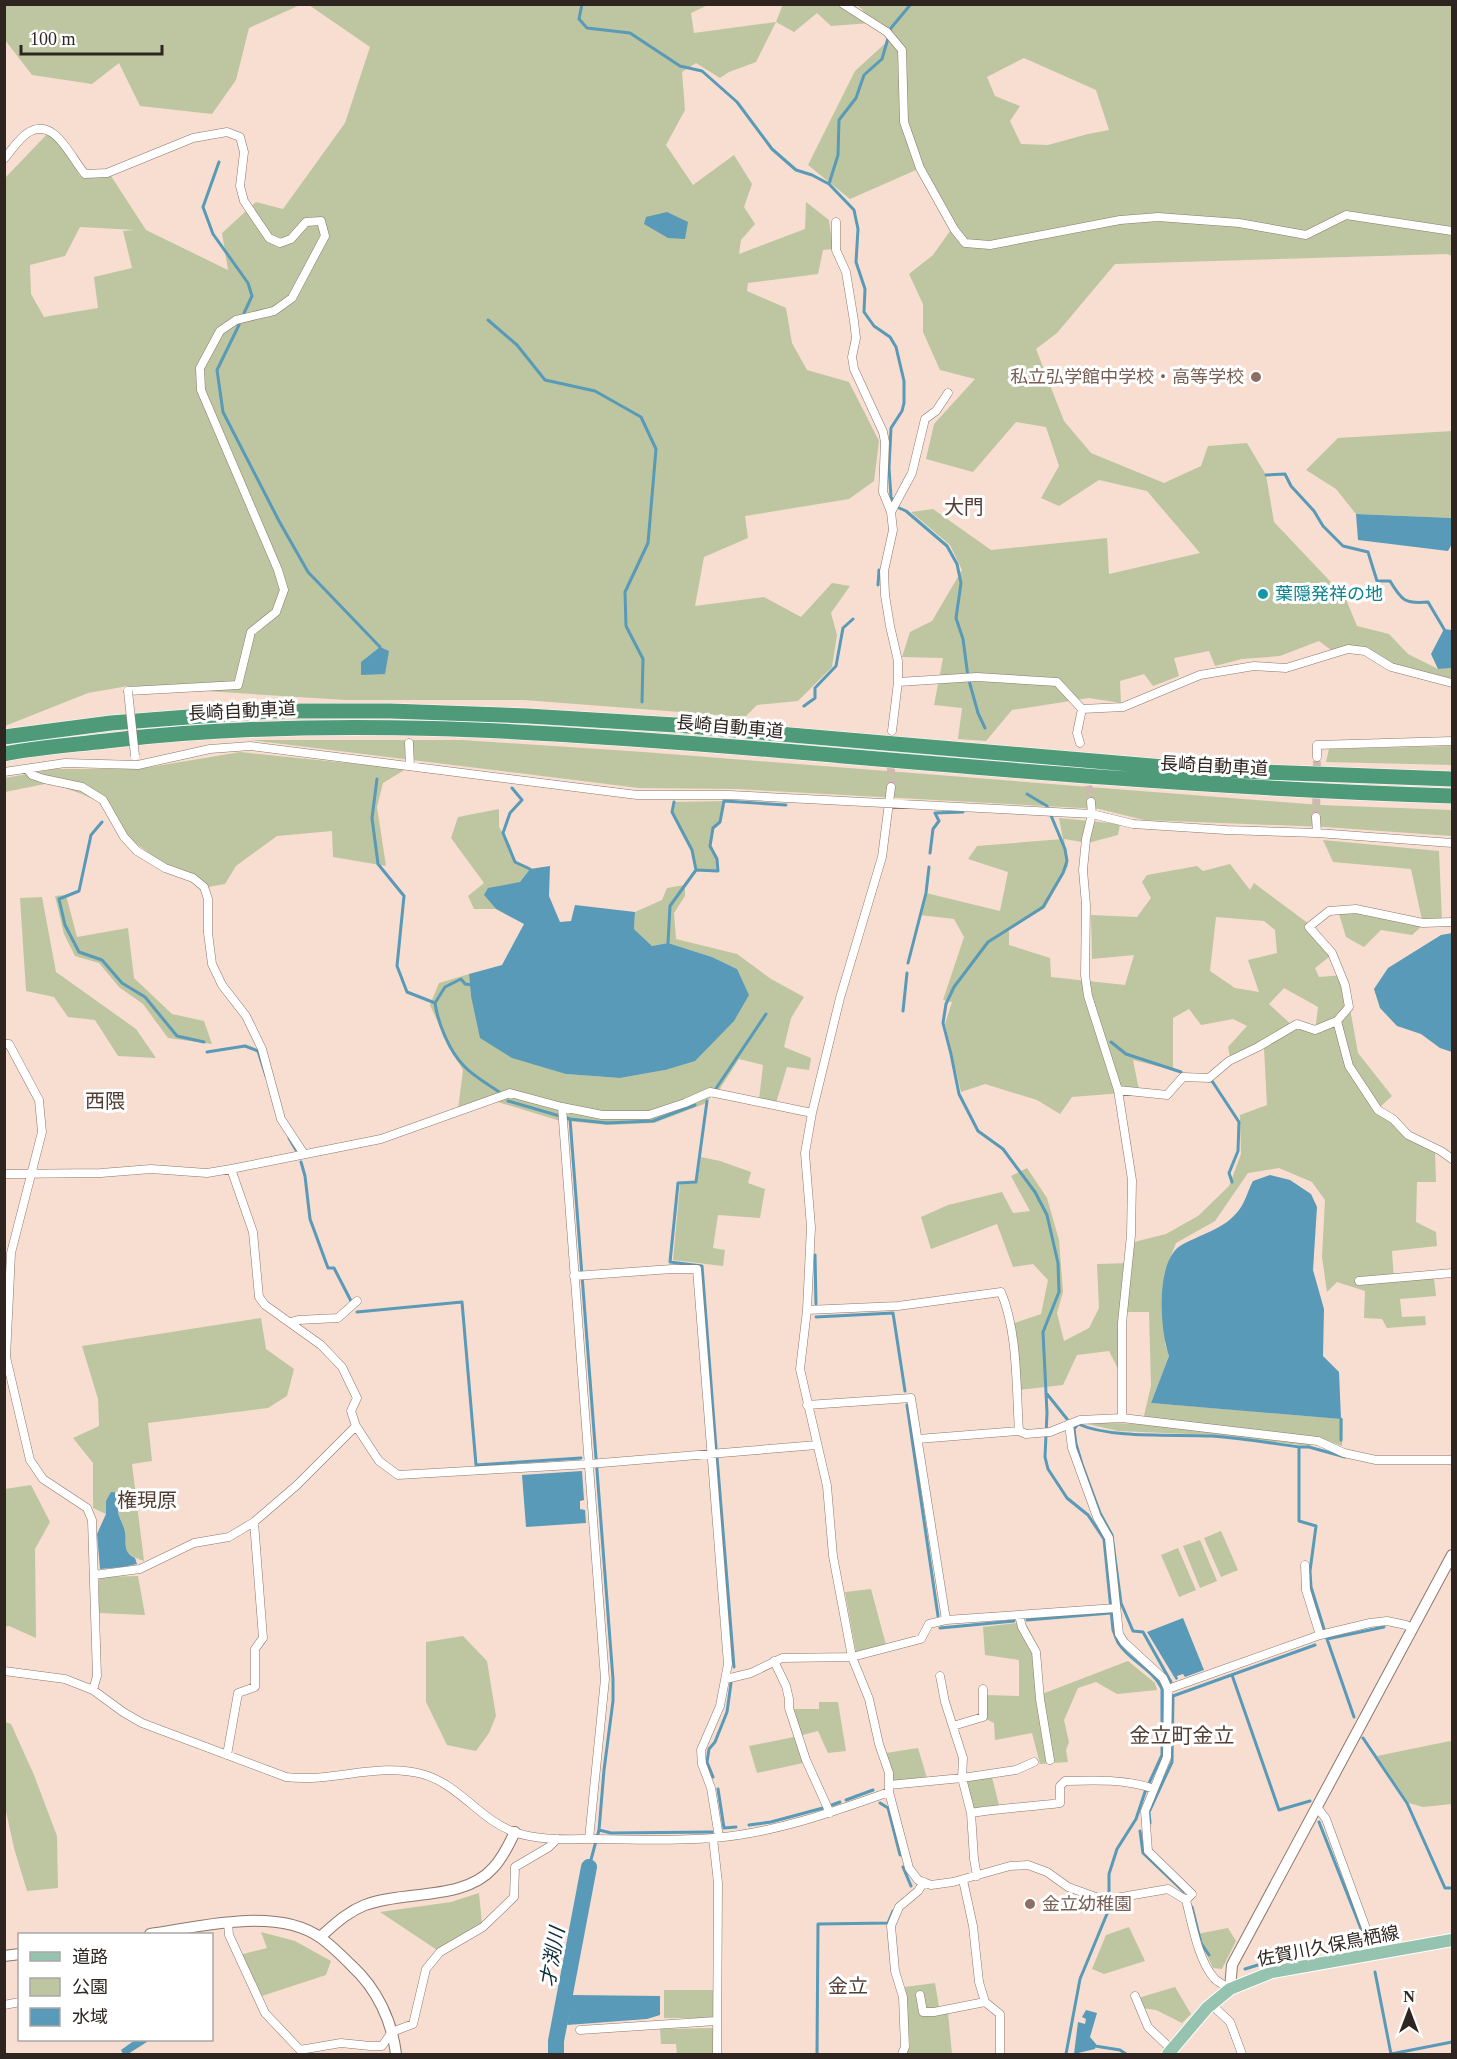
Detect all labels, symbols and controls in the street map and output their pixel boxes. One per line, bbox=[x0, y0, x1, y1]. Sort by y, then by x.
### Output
scale bar bbox=[21, 18, 162, 56]
text: 100 m bbox=[30, 29, 76, 49]
place label: 私立弘学館中学校・高等学校 bbox=[1010, 367, 1244, 387]
marker: 私立弘学館中学校・高等学校 bbox=[1249, 370, 1263, 384]
district label: 大門 bbox=[944, 496, 984, 518]
place label: 葉隠発祥の地 bbox=[1275, 584, 1383, 604]
marker: 葉隠発祥の地 bbox=[1256, 587, 1270, 601]
street label: 長崎自動車道 bbox=[188, 698, 296, 724]
street label: 長崎自動車道 bbox=[675, 712, 785, 742]
street label: 長崎自動車道 bbox=[1160, 753, 1268, 779]
district label: 西隈 bbox=[85, 1090, 125, 1112]
district label: 権現原 bbox=[117, 1489, 177, 1511]
district label: 金立町金立 bbox=[1130, 1724, 1235, 1748]
place label: 金立幼稚園 bbox=[1042, 1894, 1132, 1914]
marker: 金立幼稚園 bbox=[1023, 1897, 1037, 1911]
street label: 佐賀川久保鳥栖線 bbox=[1255, 1922, 1401, 1970]
water label: 才渕川 bbox=[536, 1924, 568, 1988]
legend bbox=[18, 1933, 213, 2041]
text: 道路 bbox=[72, 1947, 108, 1967]
district label: 金立 bbox=[828, 1975, 868, 1997]
text: 公園 bbox=[72, 1977, 108, 1997]
north arrow bbox=[1379, 1981, 1439, 2041]
text: N bbox=[1403, 1988, 1415, 2005]
text: 水域 bbox=[72, 2007, 108, 2027]

